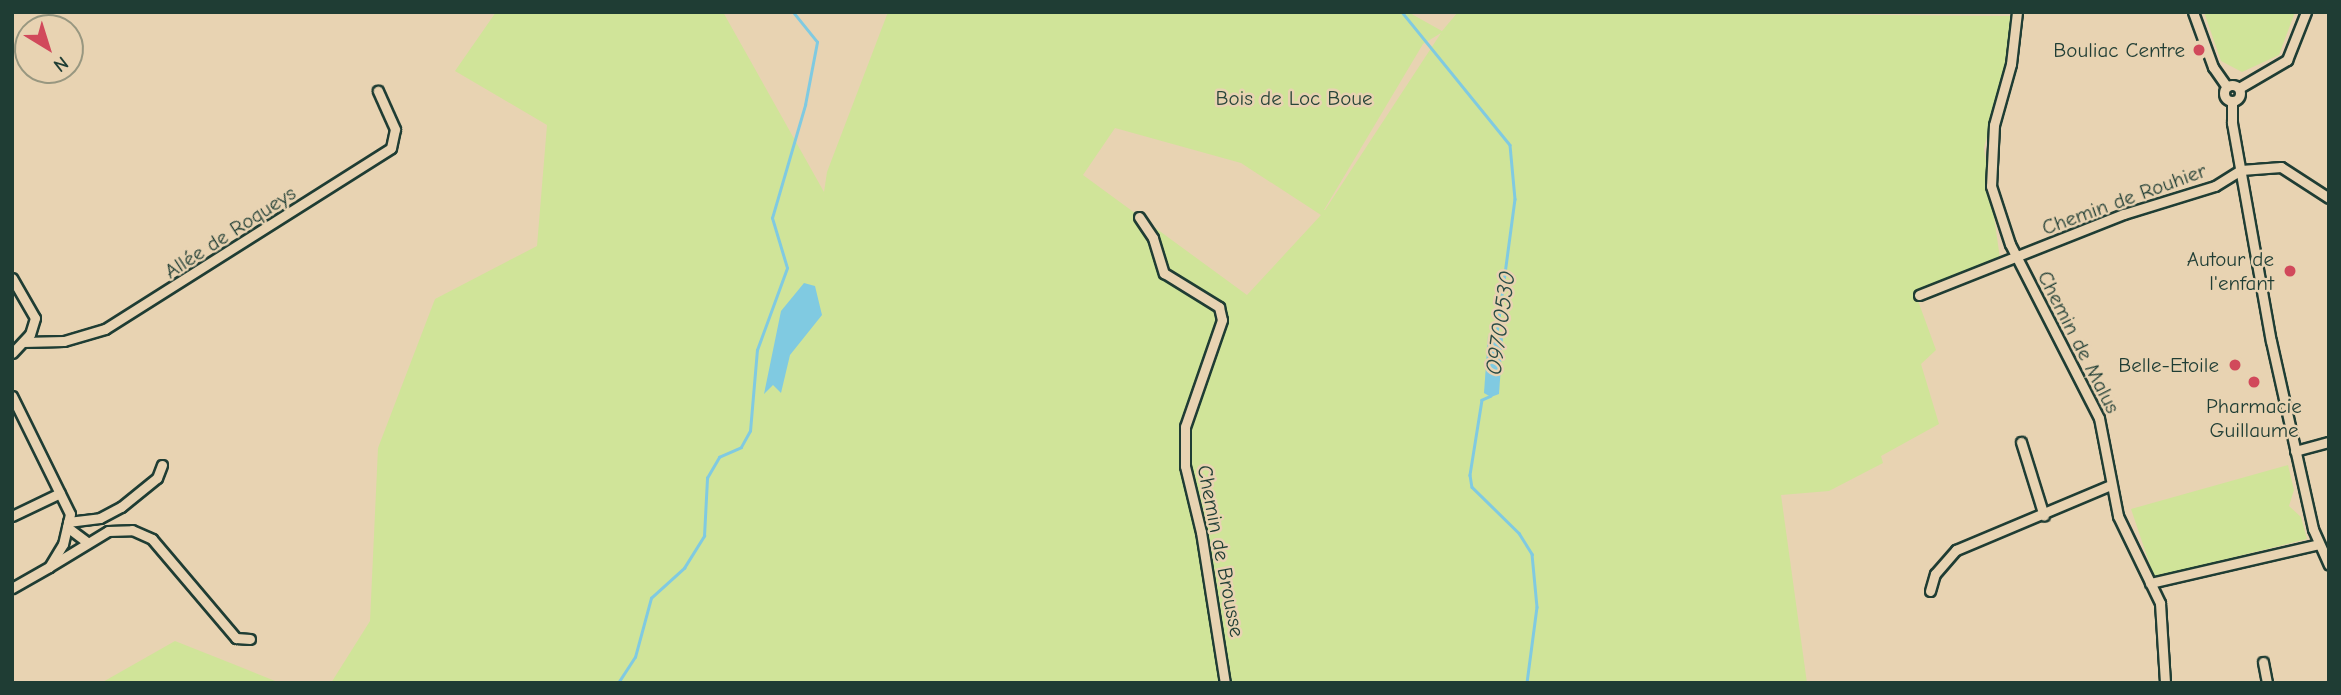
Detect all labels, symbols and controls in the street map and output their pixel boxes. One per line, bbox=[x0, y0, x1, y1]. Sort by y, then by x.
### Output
north arrow bbox=[14, 14, 84, 84]
place label: Bouliac Centre bbox=[2053, 37, 2185, 63]
marker: Bouliac Centre bbox=[2191, 42, 2207, 58]
text: N bbox=[49, 51, 72, 76]
park label: Bois de Loc Boue bbox=[1215, 85, 1373, 111]
street label: Chemin de Rouhier bbox=[2038, 158, 2210, 240]
street label: Allée de Roqueys bbox=[160, 180, 300, 284]
place label: Autour de l'enfant bbox=[2187, 246, 2274, 296]
marker: Autour de l'enfant bbox=[2280, 261, 2300, 281]
street label: Chemin de Malus bbox=[2032, 267, 2126, 417]
water label: O9700530 bbox=[1480, 269, 1522, 377]
place label: Belle-Etoile bbox=[2118, 352, 2219, 378]
marker: Belle-Etoile bbox=[2225, 355, 2245, 375]
marker: Pharmacie Guillaume bbox=[2246, 374, 2262, 390]
place label: Pharmacie Guillaume bbox=[2206, 393, 2302, 443]
street label: Chemin de Brousse bbox=[1192, 463, 1250, 639]

